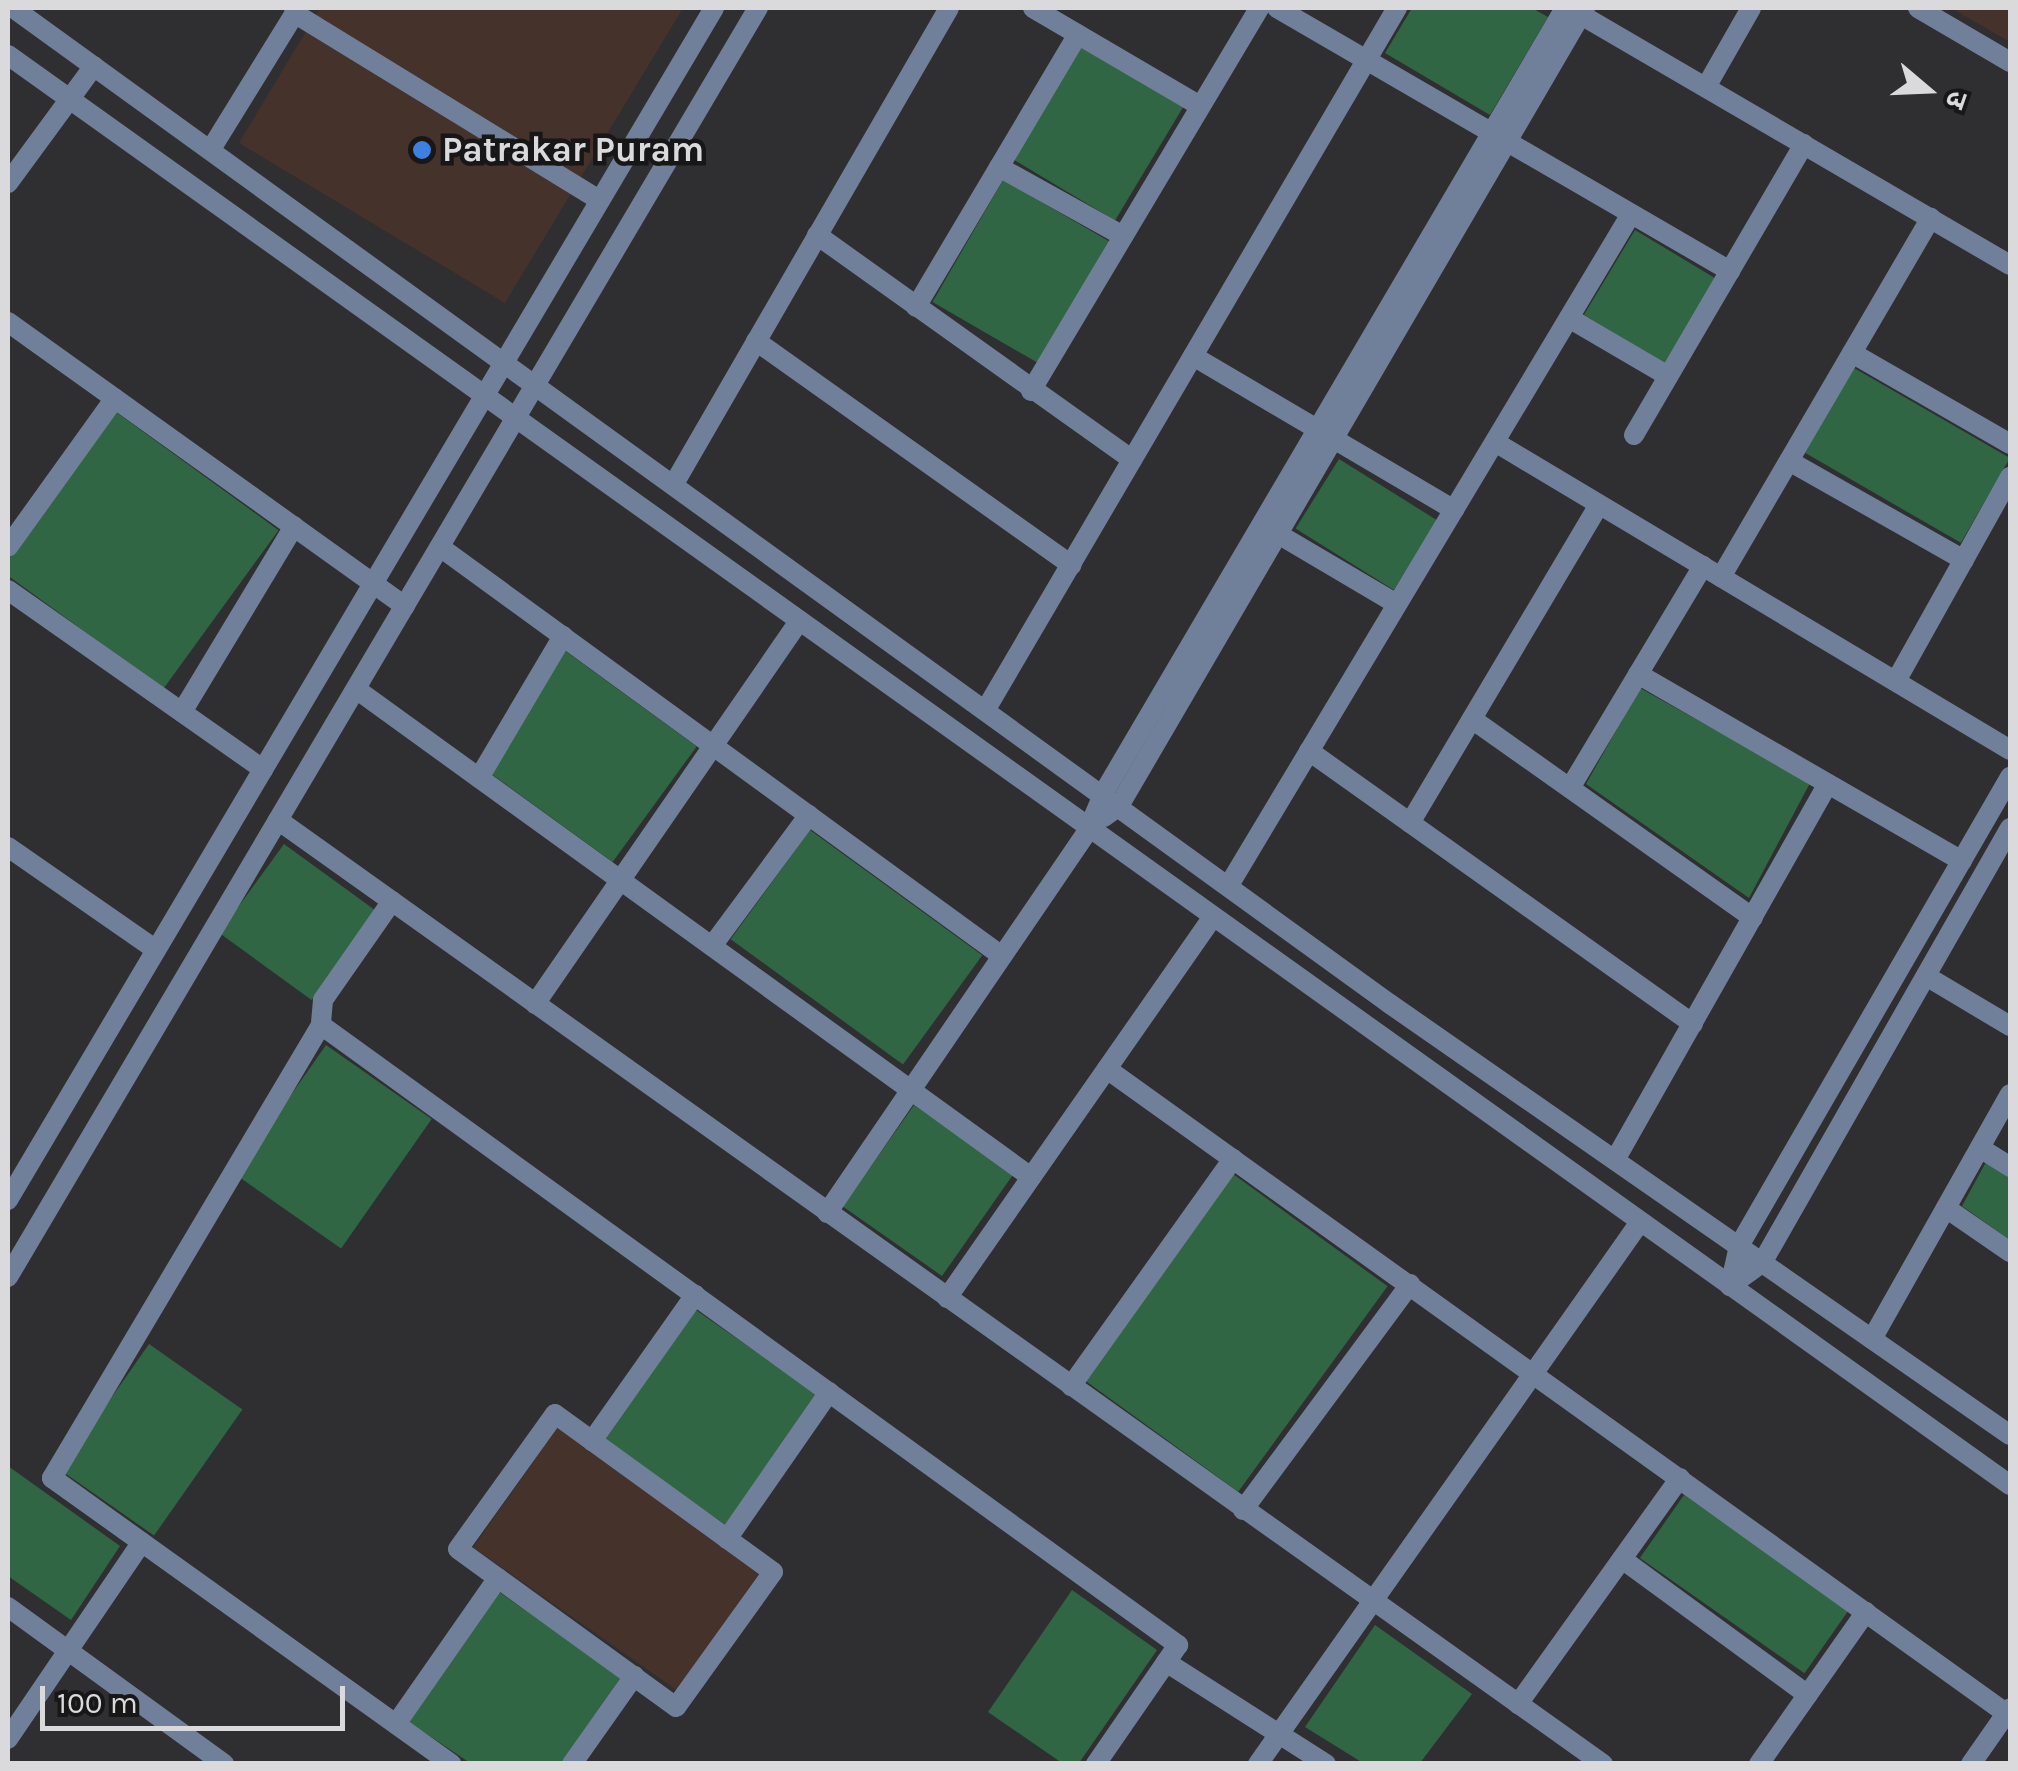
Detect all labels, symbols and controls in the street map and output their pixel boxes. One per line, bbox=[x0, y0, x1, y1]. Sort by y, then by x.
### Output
north arrow bbox=[1878, 40, 1978, 140]
text: उ bbox=[1939, 87, 1975, 113]
place label: Patrakar Puram bbox=[442, 129, 704, 171]
marker: Patrakar Puram bbox=[411, 139, 433, 161]
scale bar bbox=[45, 1666, 350, 1728]
text: 100 m bbox=[57, 1685, 138, 1721]

